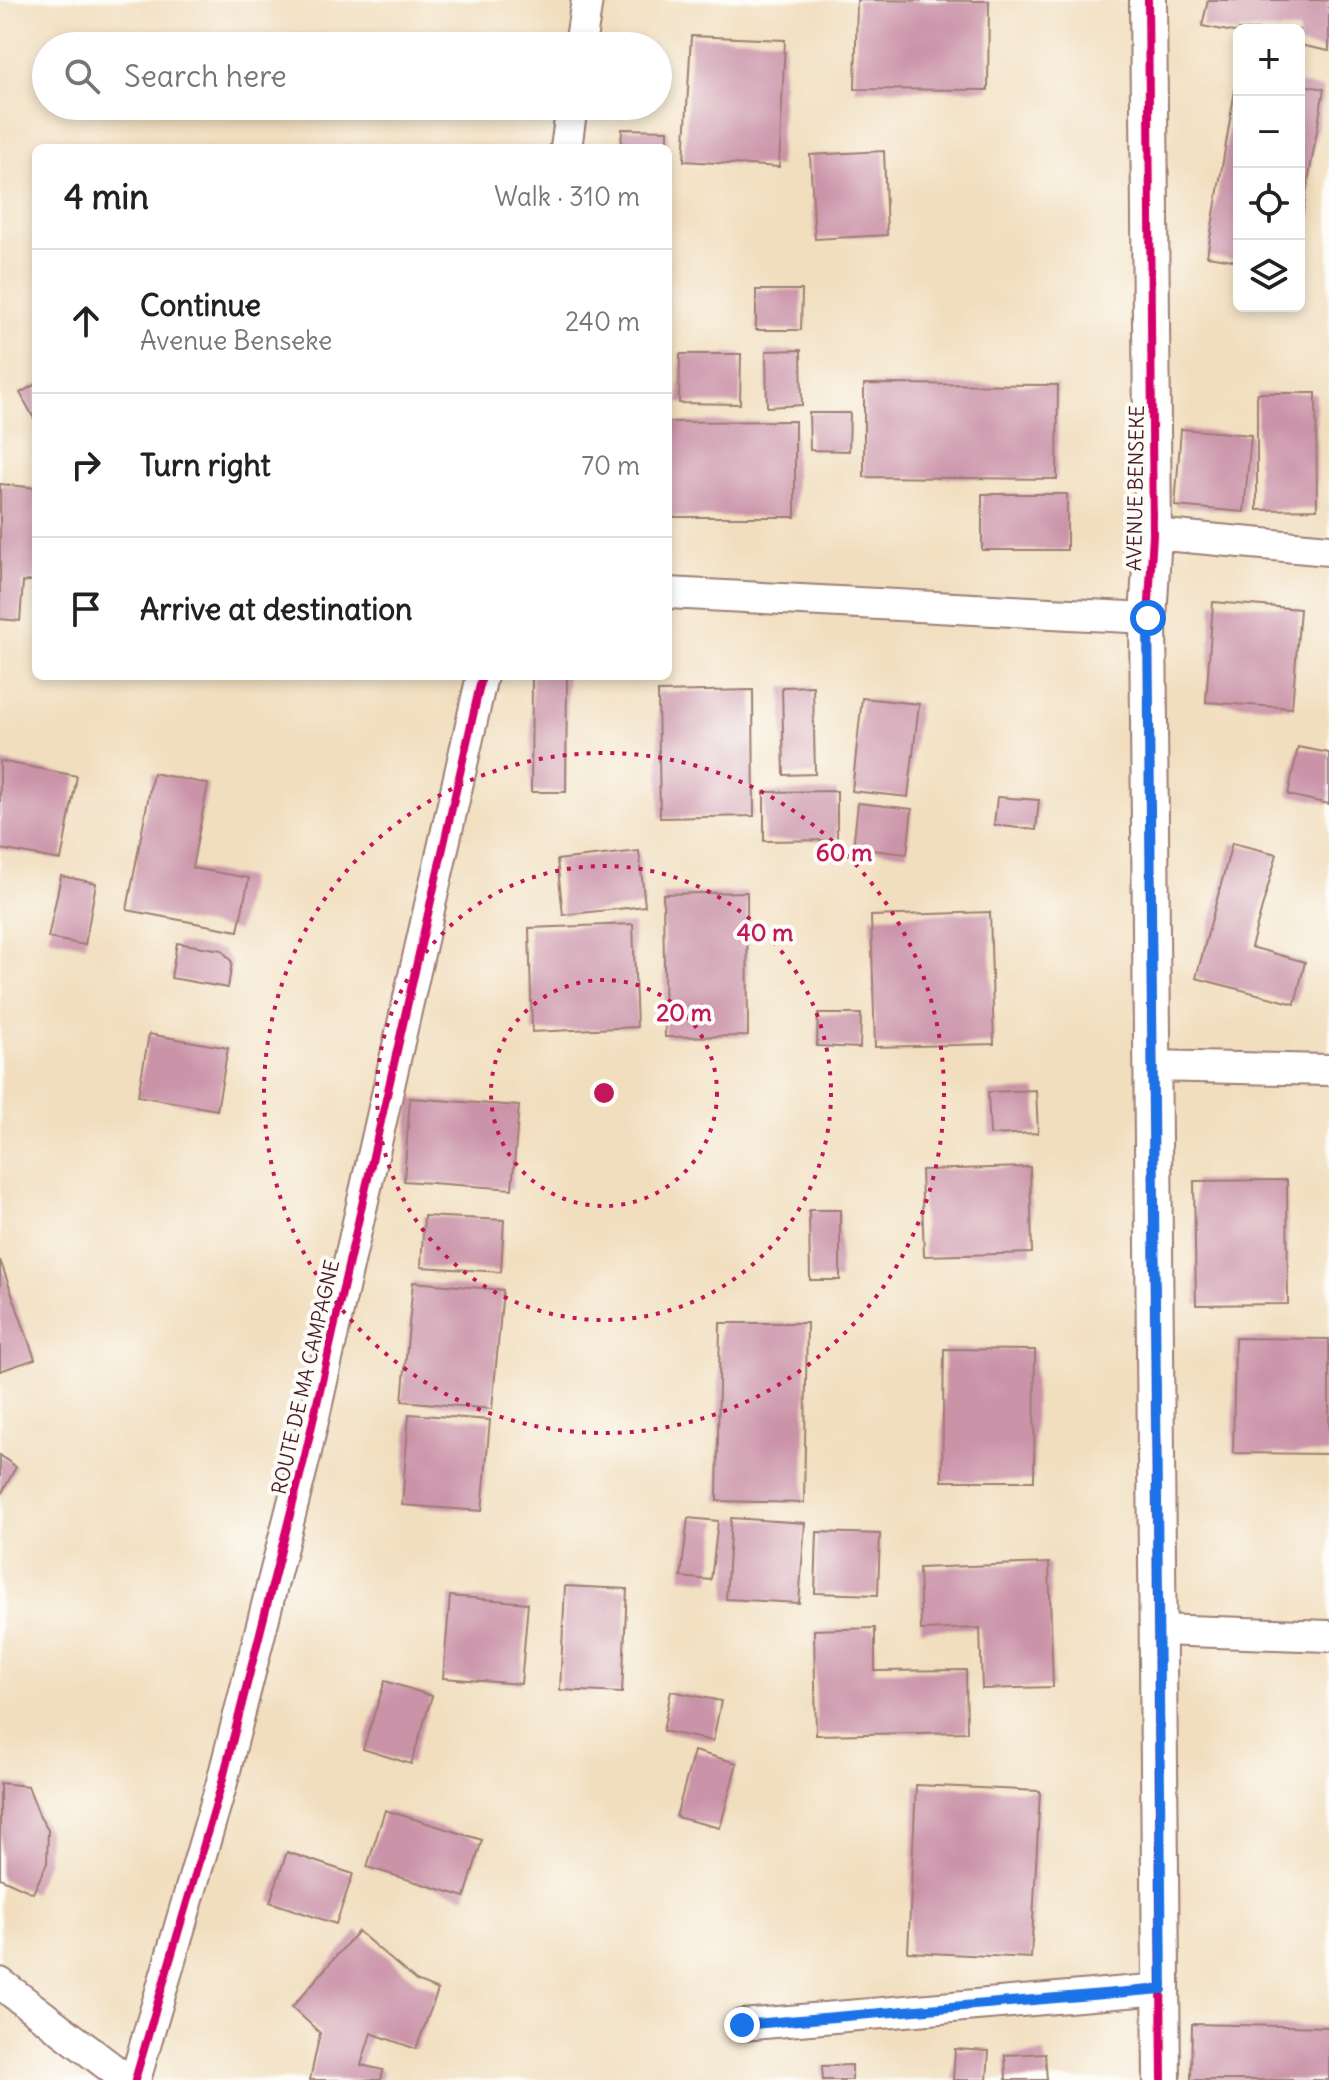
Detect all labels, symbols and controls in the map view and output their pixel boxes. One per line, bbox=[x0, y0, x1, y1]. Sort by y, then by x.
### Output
map controls bbox=[1233, 24, 1305, 312]
button: + bbox=[1233, 24, 1305, 96]
search box bbox=[32, 32, 672, 120]
icon: search bbox=[60, 54, 104, 98]
text: Search here bbox=[124, 57, 287, 95]
button: − bbox=[1233, 96, 1305, 168]
button: locate bbox=[1233, 168, 1305, 240]
text: 4 min bbox=[64, 175, 149, 218]
text: Walk · 310 m bbox=[494, 180, 640, 213]
button: layers bbox=[1233, 240, 1305, 312]
text: Continue bbox=[140, 286, 261, 324]
icon: ahead bbox=[64, 299, 108, 343]
text: 240 m bbox=[565, 305, 640, 338]
text: Avenue Benseke bbox=[140, 324, 332, 357]
street label: AVENUE BENSEKE bbox=[1121, 405, 1149, 571]
icon: right bbox=[64, 443, 108, 487]
text: Turn right bbox=[140, 446, 271, 484]
text: 70 m bbox=[581, 449, 640, 482]
icon: arrive bbox=[64, 587, 108, 631]
text: Arrive at destination bbox=[140, 590, 412, 628]
route start bbox=[1130, 600, 1166, 636]
text: 60 m bbox=[816, 837, 872, 867]
text: 40 m bbox=[737, 917, 793, 947]
text: 20 m bbox=[656, 997, 712, 1027]
centre of rings bbox=[590, 1079, 618, 1107]
street label: ROUTE DE MA CAMPAGNE bbox=[266, 1257, 344, 1497]
route end bbox=[724, 2007, 760, 2043]

